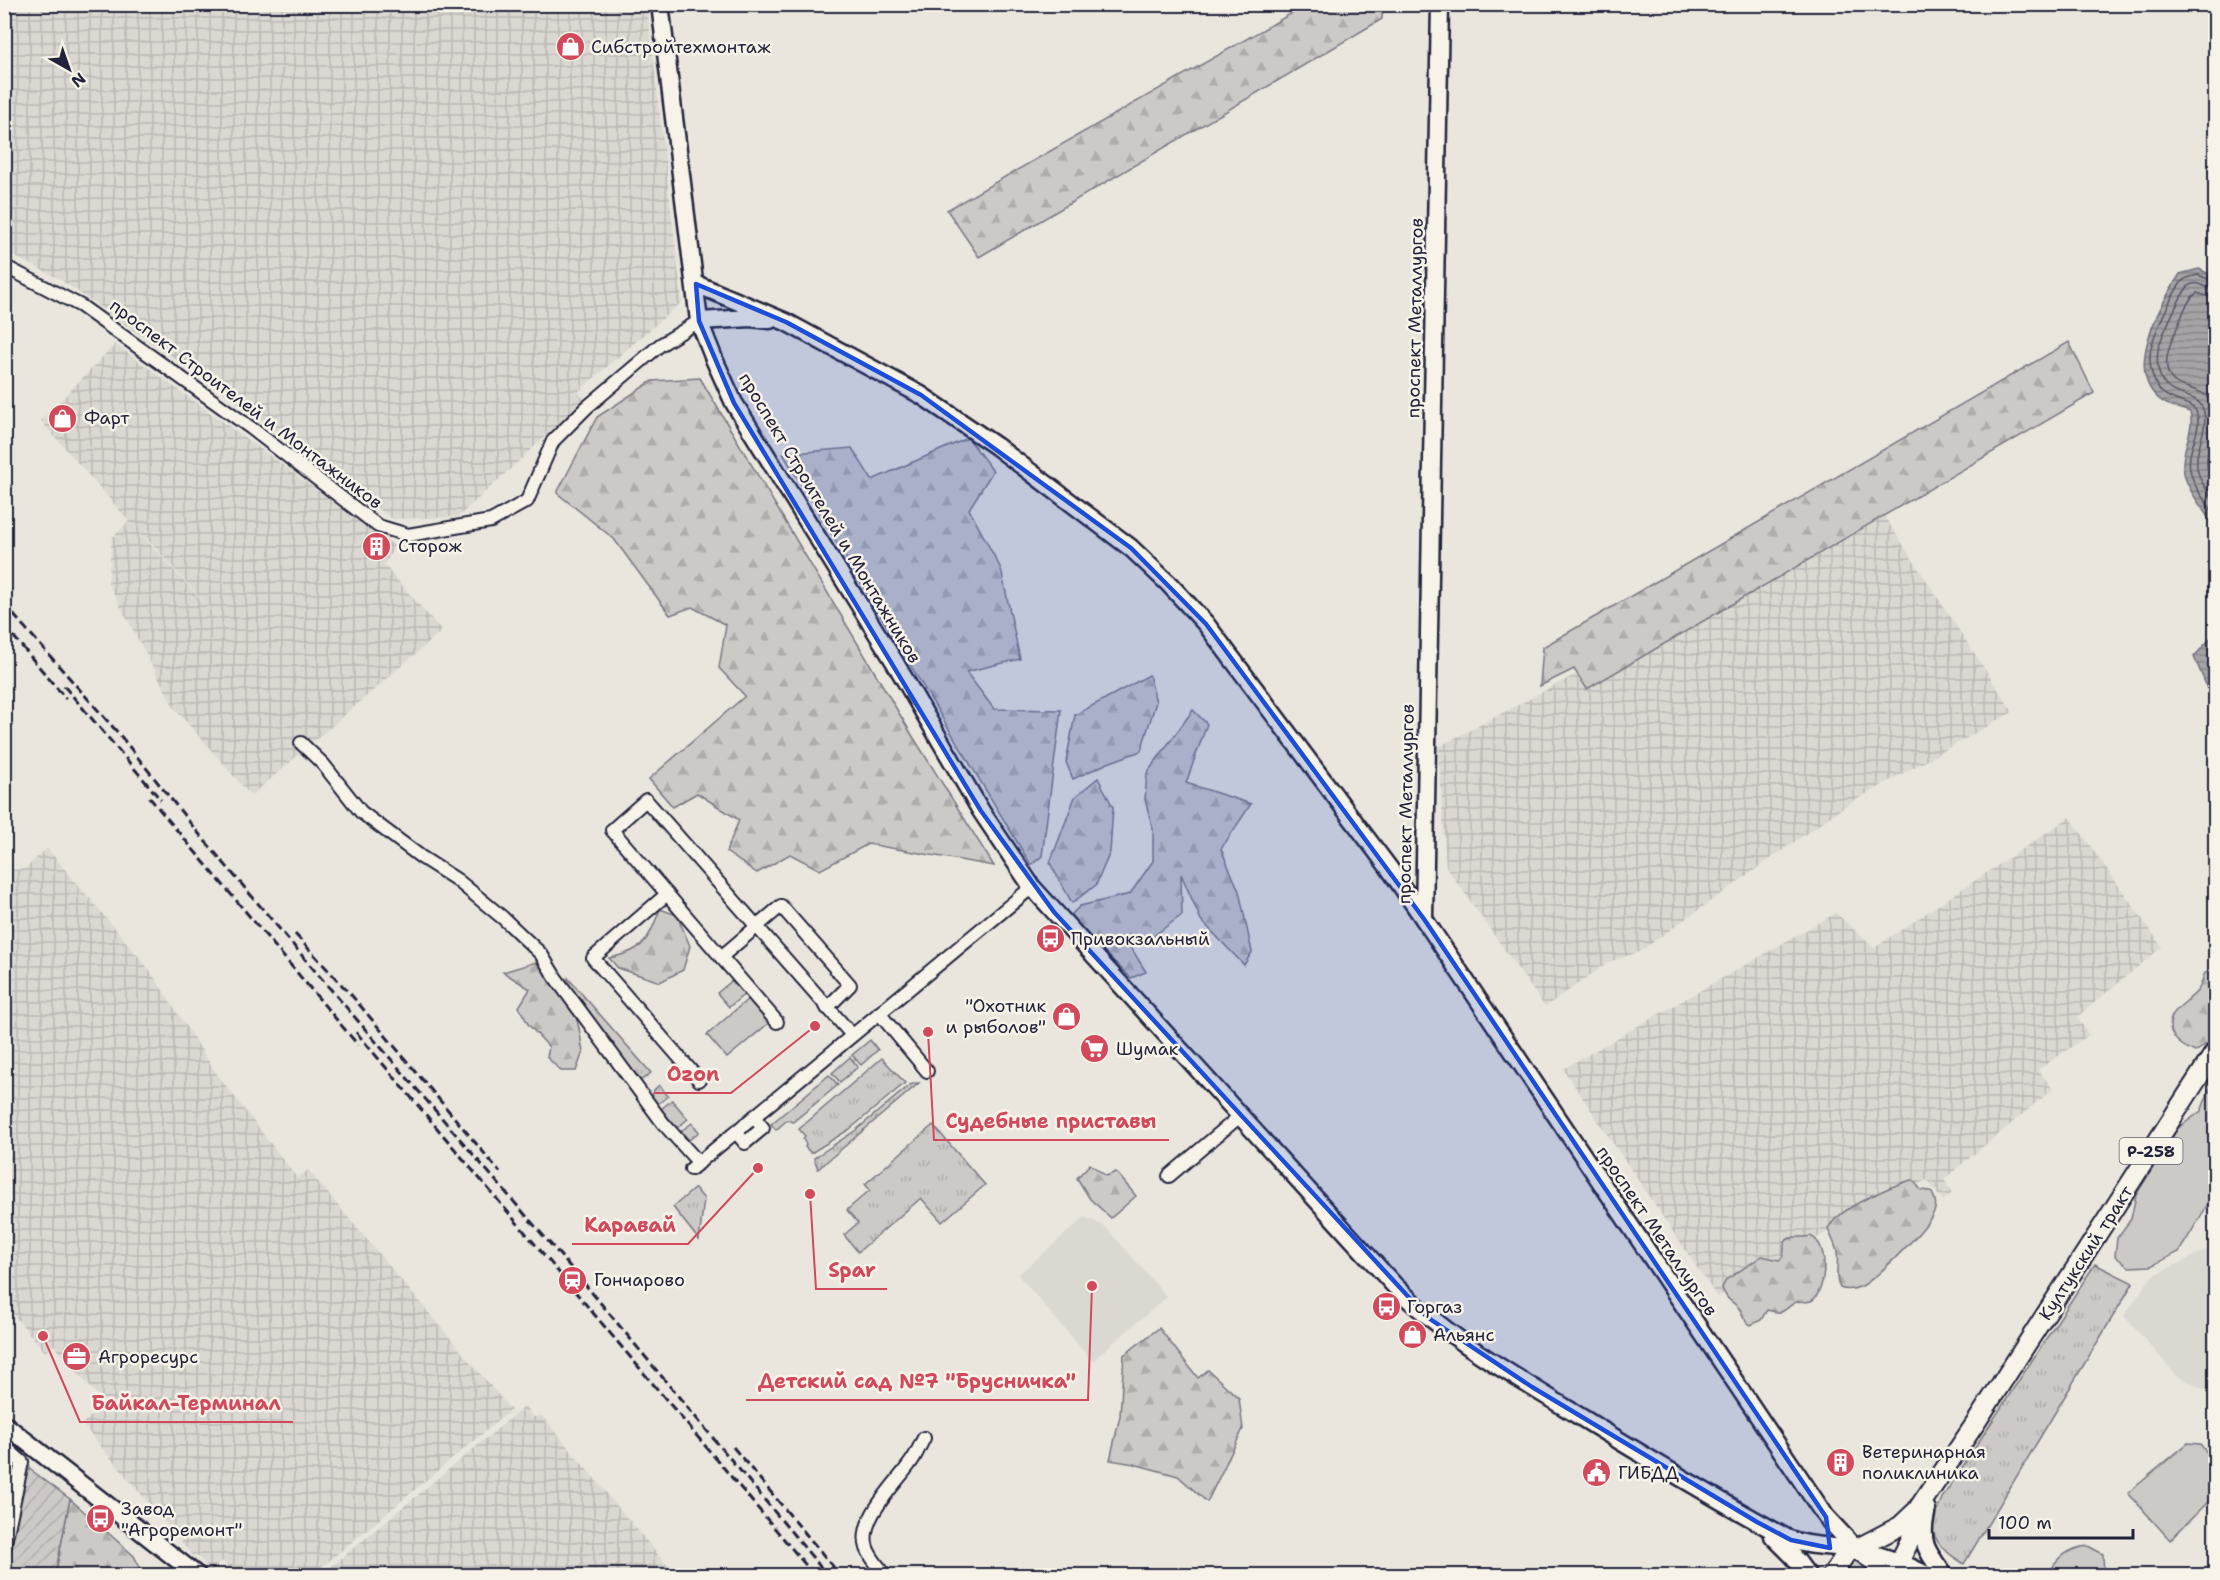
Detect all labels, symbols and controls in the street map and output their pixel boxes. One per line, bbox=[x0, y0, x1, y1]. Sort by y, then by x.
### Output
shop icon: Сибстройтехмонтаж bbox=[554, 31, 586, 63]
place label: Сибстройтехмонтаж bbox=[591, 35, 771, 59]
north arrow bbox=[39, 39, 99, 99]
text: N bbox=[67, 68, 90, 92]
street label: проспект Металлургов bbox=[1401, 218, 1429, 418]
street label: проспект Строителей и Монтажников bbox=[105, 294, 387, 514]
street label: проспект Строителей и Монтажников bbox=[733, 368, 927, 668]
shop icon: Фарт bbox=[47, 402, 79, 434]
place label: Фарт bbox=[84, 406, 130, 430]
building icon: Сторож bbox=[361, 530, 393, 562]
place label: Сторож bbox=[398, 534, 463, 558]
street label: проспект Металлургов bbox=[1392, 704, 1420, 904]
bus stop icon: Привокзальный bbox=[1034, 923, 1066, 955]
place label: Привокзальный bbox=[1071, 927, 1210, 951]
place label: "Охотник и рыболов" bbox=[945, 994, 1046, 1039]
shop icon: "Охотник и рыболов" bbox=[1051, 1000, 1083, 1032]
supermarket icon: Шумак bbox=[1079, 1033, 1111, 1065]
place label: Шумак bbox=[1116, 1037, 1179, 1061]
callout: Ozon bbox=[654, 1055, 731, 1093]
text: Ozon bbox=[667, 1061, 719, 1087]
callout: Судебные приставы bbox=[934, 1102, 1169, 1140]
text: Судебные приставы bbox=[946, 1108, 1157, 1134]
road number: Р-258 bbox=[2120, 1138, 2182, 1164]
street label: проспект Металлургов bbox=[1591, 1141, 1723, 1321]
street label: Култукский тракт bbox=[2033, 1180, 2139, 1325]
callout: Каравай bbox=[572, 1206, 688, 1244]
text: Каравай bbox=[584, 1212, 676, 1238]
callout: Spar bbox=[816, 1251, 887, 1289]
text: Spar bbox=[828, 1257, 876, 1283]
station icon: Гончарово bbox=[557, 1264, 589, 1296]
place label: Гончарово bbox=[594, 1268, 685, 1292]
bus stop icon: Горгаз bbox=[1370, 1291, 1402, 1323]
place label: Горгаз bbox=[1407, 1295, 1462, 1319]
shop icon: Альянс bbox=[1396, 1319, 1428, 1351]
place label: Альянс bbox=[1433, 1323, 1494, 1347]
office icon: Агроресурс bbox=[61, 1341, 93, 1373]
place label: Агроресурс bbox=[98, 1345, 198, 1369]
callout: Детский сад №7 "Брусничка" bbox=[746, 1362, 1088, 1400]
text: Детский сад №7 "Брусничка" bbox=[758, 1368, 1076, 1394]
callout: Байкал-Терминал bbox=[80, 1384, 293, 1422]
text: Байкал-Терминал bbox=[91, 1390, 281, 1416]
place label: Ветеринарная поликлиника bbox=[1862, 1440, 1986, 1485]
building icon: Ветеринарная поликлиника bbox=[1825, 1446, 1857, 1478]
public building icon: ГИБДД bbox=[1581, 1457, 1613, 1489]
place label: ГИБДД bbox=[1618, 1461, 1679, 1485]
place label: Завод "Агроремонт" bbox=[121, 1497, 242, 1542]
scale bar bbox=[1989, 1502, 2133, 1540]
bus stop icon: Завод "Агроремонт" bbox=[84, 1503, 116, 1535]
text: 100 m bbox=[1998, 1511, 2052, 1535]

